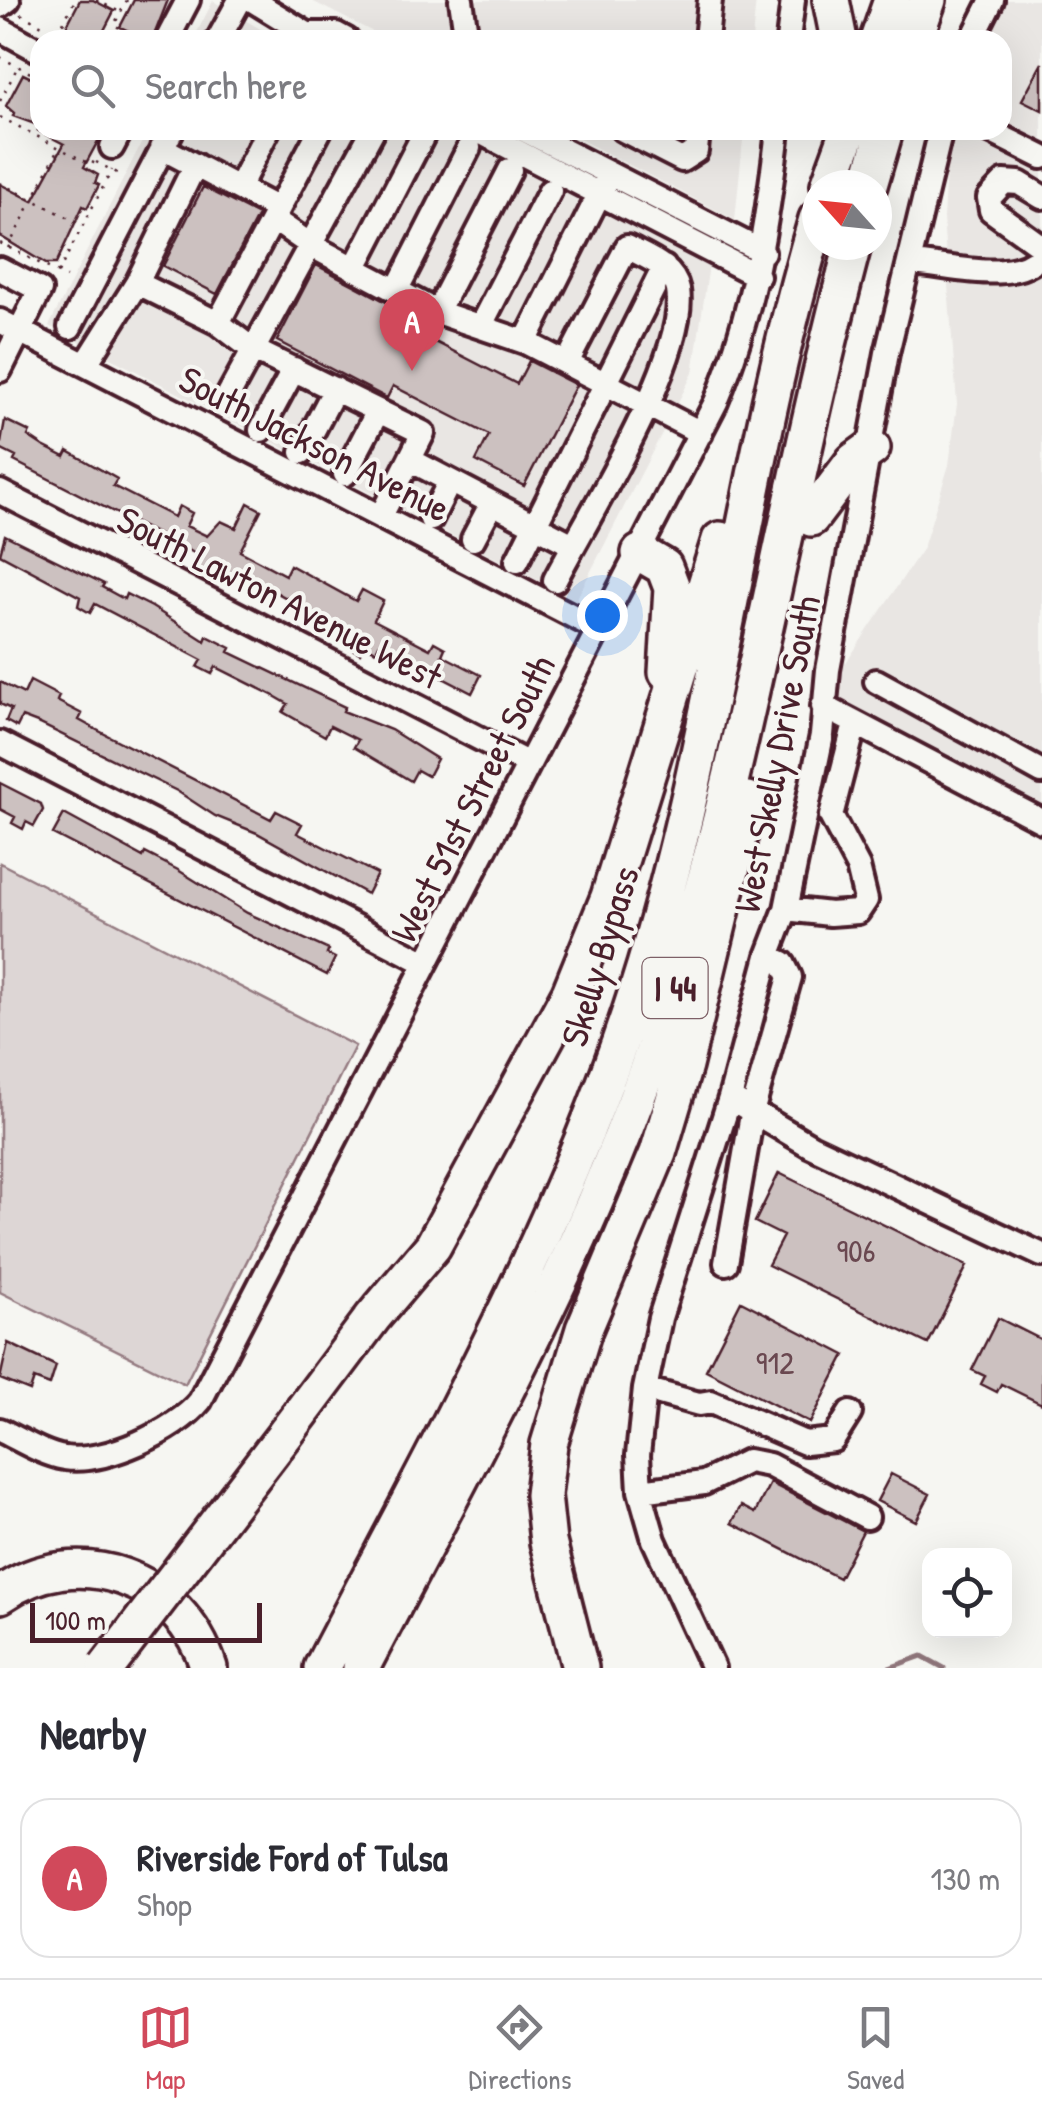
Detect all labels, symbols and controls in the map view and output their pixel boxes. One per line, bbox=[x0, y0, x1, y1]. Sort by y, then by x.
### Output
search box bbox=[30, 30, 1012, 140]
icon: search bbox=[65, 58, 120, 113]
text: Search here bbox=[145, 59, 307, 111]
north arrow bbox=[802, 170, 892, 260]
pin: A bbox=[380, 288, 444, 371]
street label: South Jackson Avenue bbox=[171, 352, 459, 534]
street label: South Lawton Avenue West bbox=[109, 493, 452, 702]
your location bbox=[577, 590, 628, 641]
street label: West Skelly Drive South bbox=[720, 591, 832, 917]
street label: West 51st Street South bbox=[377, 646, 567, 950]
street label: Skelly Bypass bbox=[547, 860, 651, 1052]
road number: I 44 bbox=[642, 958, 708, 1018]
house number: 906 bbox=[837, 1229, 875, 1272]
house number: 912 bbox=[756, 1341, 794, 1384]
map controls bbox=[922, 1548, 1012, 1638]
button: locate bbox=[922, 1548, 1012, 1638]
scale bar bbox=[30, 1598, 262, 1642]
text: 100 m bbox=[45, 1601, 106, 1639]
text: Nearby bbox=[40, 1705, 147, 1762]
text: Riverside Ford of Tulsa bbox=[137, 1831, 448, 1883]
text: A bbox=[67, 1857, 82, 1900]
text: 130 m bbox=[931, 1857, 1000, 1900]
text: Shop bbox=[137, 1883, 192, 1926]
tab: Map bbox=[138, 2000, 193, 2098]
tab: Directions bbox=[468, 2000, 571, 2098]
tab: Saved bbox=[847, 2000, 904, 2098]

